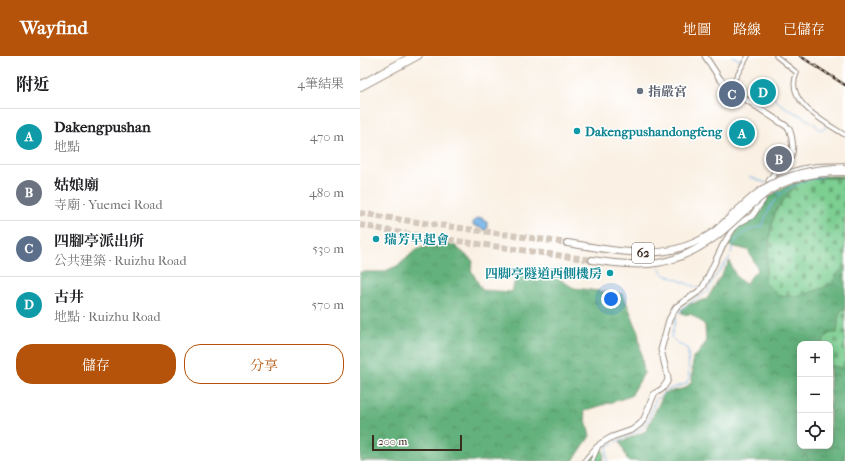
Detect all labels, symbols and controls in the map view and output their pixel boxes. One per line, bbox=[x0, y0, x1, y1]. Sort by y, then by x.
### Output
text: Wayfind bbox=[20, 17, 88, 39]
text: 地圖 bbox=[683, 21, 711, 38]
text: 路線 bbox=[733, 21, 761, 38]
text: 已儲存 bbox=[783, 21, 825, 38]
text: 附近 bbox=[16, 74, 50, 94]
text: 4筆結果 bbox=[297, 76, 344, 91]
pin: D bbox=[750, 77, 776, 107]
pin: C bbox=[719, 79, 745, 109]
place label: 指嚴宮 bbox=[648, 84, 687, 99]
marker: 指嚴宮 bbox=[635, 86, 645, 96]
text: Dakengpushan bbox=[54, 118, 151, 136]
pin: A bbox=[729, 118, 755, 148]
place label: Dakengpushandongfeng bbox=[585, 124, 723, 140]
marker: Dakengpushandongfeng bbox=[572, 126, 582, 136]
text: A bbox=[25, 129, 33, 144]
text: 470 m bbox=[310, 129, 344, 144]
text: 地點 bbox=[54, 139, 80, 154]
pin: B bbox=[766, 144, 792, 174]
text: 姑娘廟 bbox=[54, 176, 99, 194]
text: B bbox=[25, 185, 33, 200]
text: 480 m bbox=[309, 185, 344, 200]
text: 寺廟 · Yuemei Road bbox=[54, 197, 163, 212]
text: 四腳亭派出所 bbox=[54, 232, 144, 250]
place label: 瑞芳早起會 bbox=[384, 232, 449, 247]
marker: 瑞芳早起會 bbox=[371, 234, 381, 244]
text: C bbox=[25, 241, 33, 256]
text: 530 m bbox=[312, 241, 344, 256]
road number: 62 bbox=[632, 243, 654, 263]
text: 公共建築 · Ruizhu Road bbox=[54, 253, 187, 268]
place label: 四脚亭隧道西側機房 bbox=[485, 266, 602, 281]
marker: 四脚亭隧道西側機房 bbox=[605, 268, 615, 278]
text: 古井 bbox=[54, 288, 84, 306]
your location bbox=[601, 289, 621, 309]
text: D bbox=[24, 297, 34, 312]
text: 570 m bbox=[311, 297, 344, 312]
text: 地點 · Ruizhu Road bbox=[54, 309, 161, 324]
map controls bbox=[797, 341, 833, 449]
button: + bbox=[797, 341, 833, 377]
button: 儲存 bbox=[16, 344, 176, 384]
button: 分享 bbox=[184, 344, 344, 384]
button: − bbox=[797, 377, 833, 413]
button: locate bbox=[797, 413, 833, 449]
scale bar bbox=[372, 433, 462, 452]
text: 200 m bbox=[378, 435, 407, 448]

